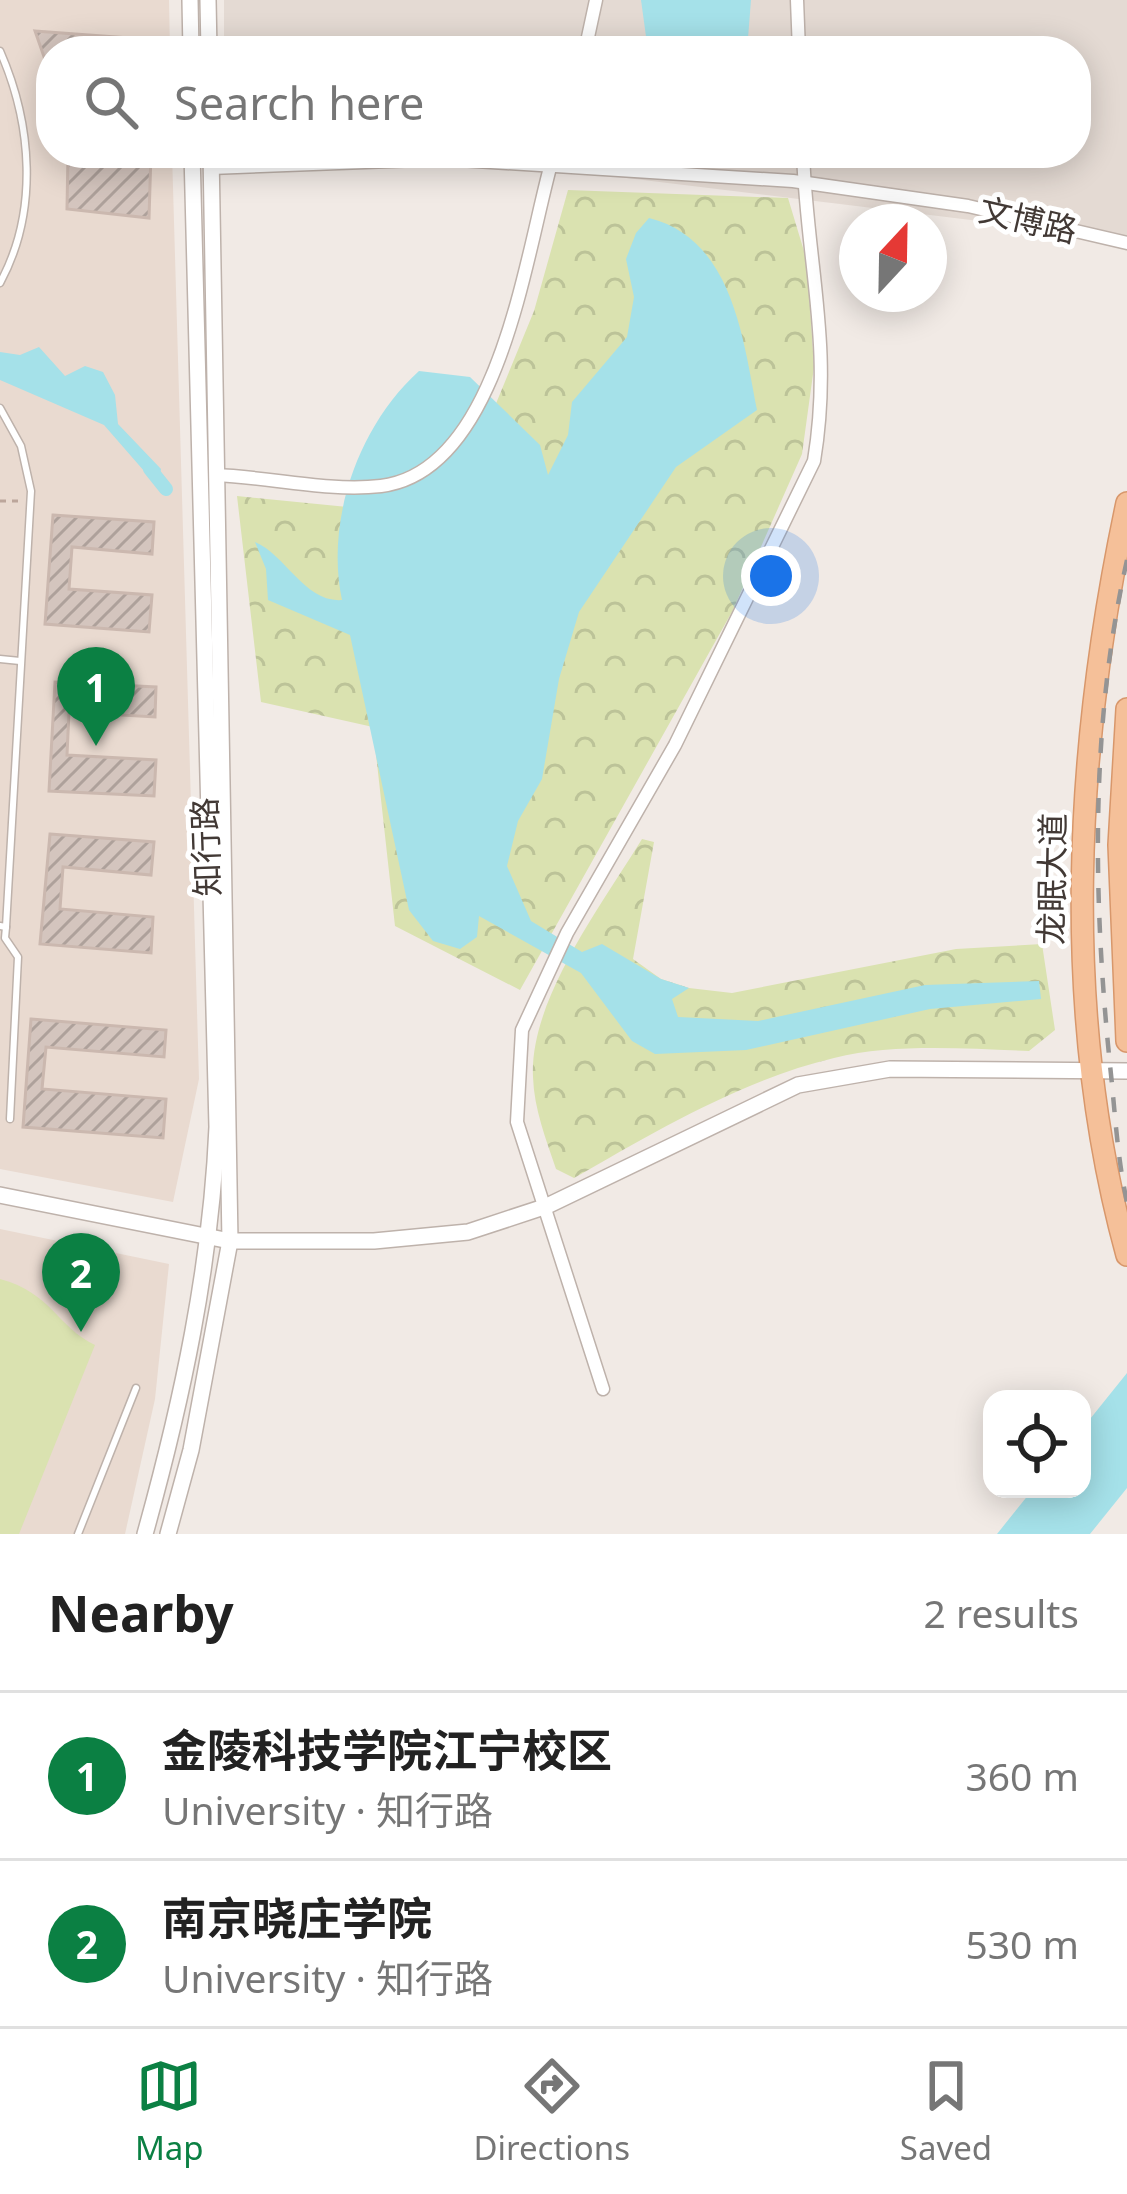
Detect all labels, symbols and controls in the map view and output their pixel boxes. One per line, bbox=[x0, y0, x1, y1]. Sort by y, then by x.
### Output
search box bbox=[36, 36, 1091, 168]
icon: search bbox=[78, 69, 144, 135]
text: Search here bbox=[174, 72, 424, 133]
street label: 文博路 bbox=[975, 186, 1081, 253]
north arrow bbox=[839, 204, 947, 312]
your location bbox=[741, 546, 801, 606]
pin: 1 bbox=[57, 647, 135, 746]
street label: 知行路 bbox=[181, 797, 230, 897]
street label: 龙眠大道 bbox=[1028, 813, 1075, 945]
pin: 2 bbox=[42, 1233, 120, 1332]
map controls bbox=[983, 1390, 1091, 1498]
button: locate bbox=[983, 1390, 1091, 1498]
text: Nearby bbox=[48, 1577, 234, 1647]
text: 2 results bbox=[924, 1586, 1079, 1639]
text: 金陵科技学院江宁校区 bbox=[162, 1719, 612, 1780]
text: 1 bbox=[76, 1749, 98, 1802]
text: 360 m bbox=[965, 1749, 1079, 1802]
text: University · 知行路 bbox=[162, 1783, 493, 1836]
text: 南京晓庄学院 bbox=[162, 1887, 432, 1948]
text: 2 bbox=[76, 1917, 98, 1970]
text: 530 m bbox=[965, 1917, 1079, 1970]
text: University · 知行路 bbox=[162, 1951, 493, 2004]
tab: Map bbox=[135, 2053, 204, 2170]
tab: Directions bbox=[473, 2053, 630, 2170]
tab: Saved bbox=[900, 2053, 992, 2170]

